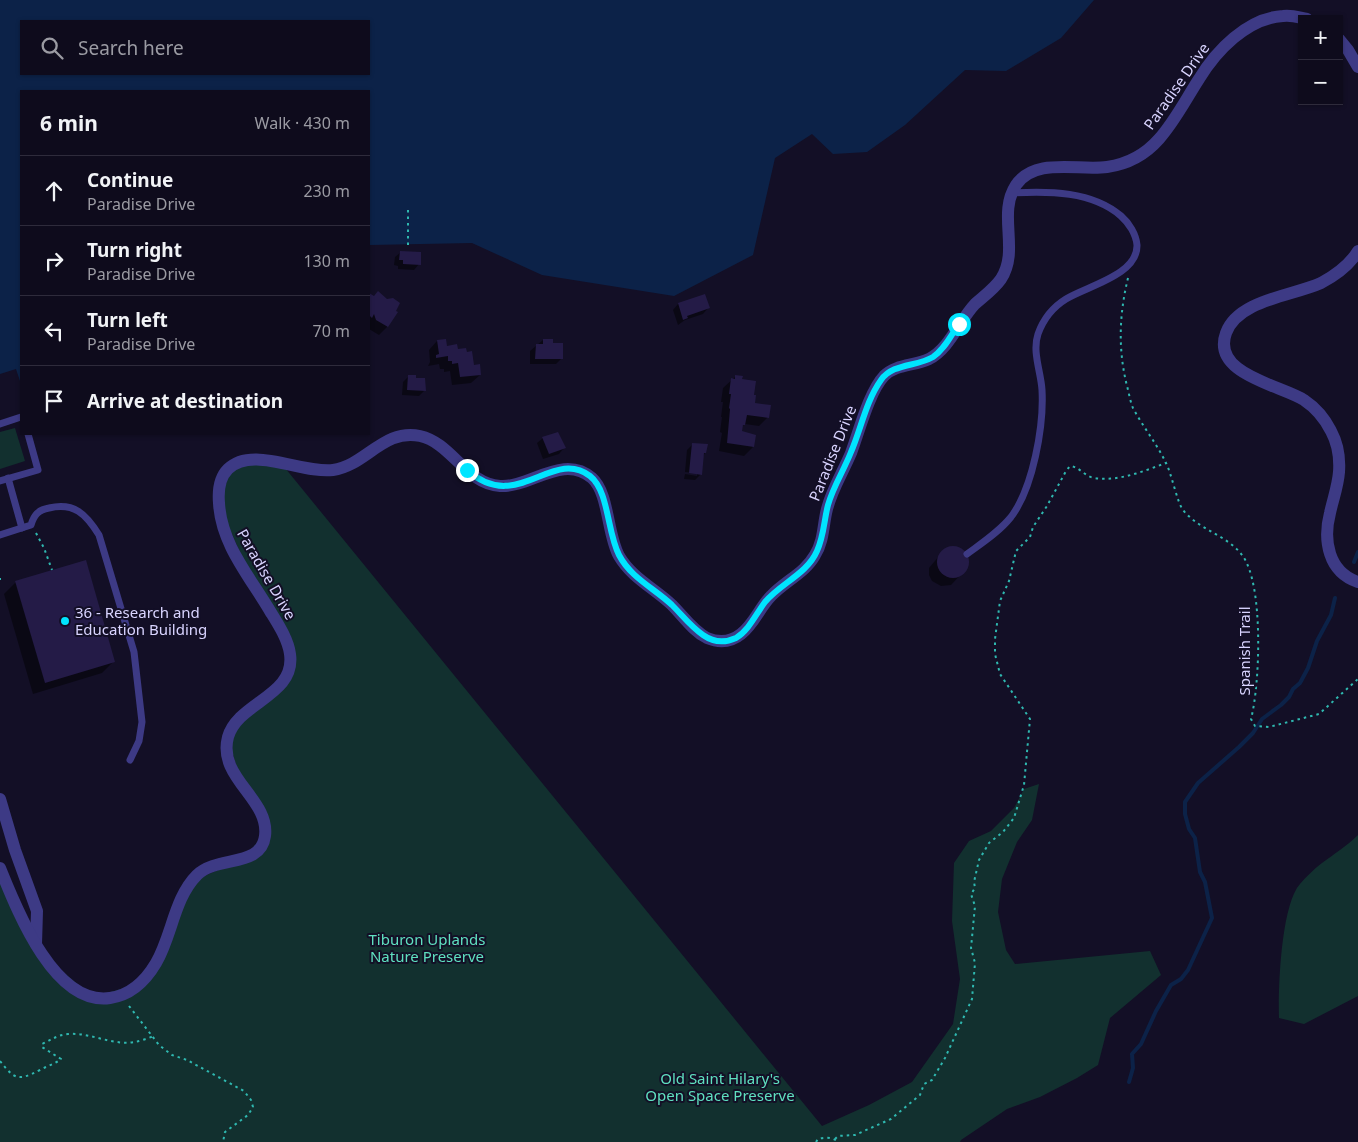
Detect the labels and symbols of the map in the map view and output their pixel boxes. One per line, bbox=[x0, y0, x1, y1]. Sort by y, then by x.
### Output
street label: Paradise Drive bbox=[1139, 39, 1213, 133]
route start bbox=[948, 313, 971, 336]
street label: Paradise Drive bbox=[804, 402, 860, 504]
route end bbox=[456, 459, 479, 482]
street label: Paradise Drive bbox=[233, 525, 301, 623]
place label: 36 - Research and Education Building bbox=[75, 602, 207, 639]
street label: Spanish Trail bbox=[1234, 606, 1254, 696]
marker: 36 - Research and Education Building bbox=[59, 615, 71, 627]
park label: Tiburon Uplands Nature Preserve bbox=[368, 929, 486, 966]
park label: Old Saint Hilary's Open Space Preserve bbox=[645, 1068, 795, 1105]

